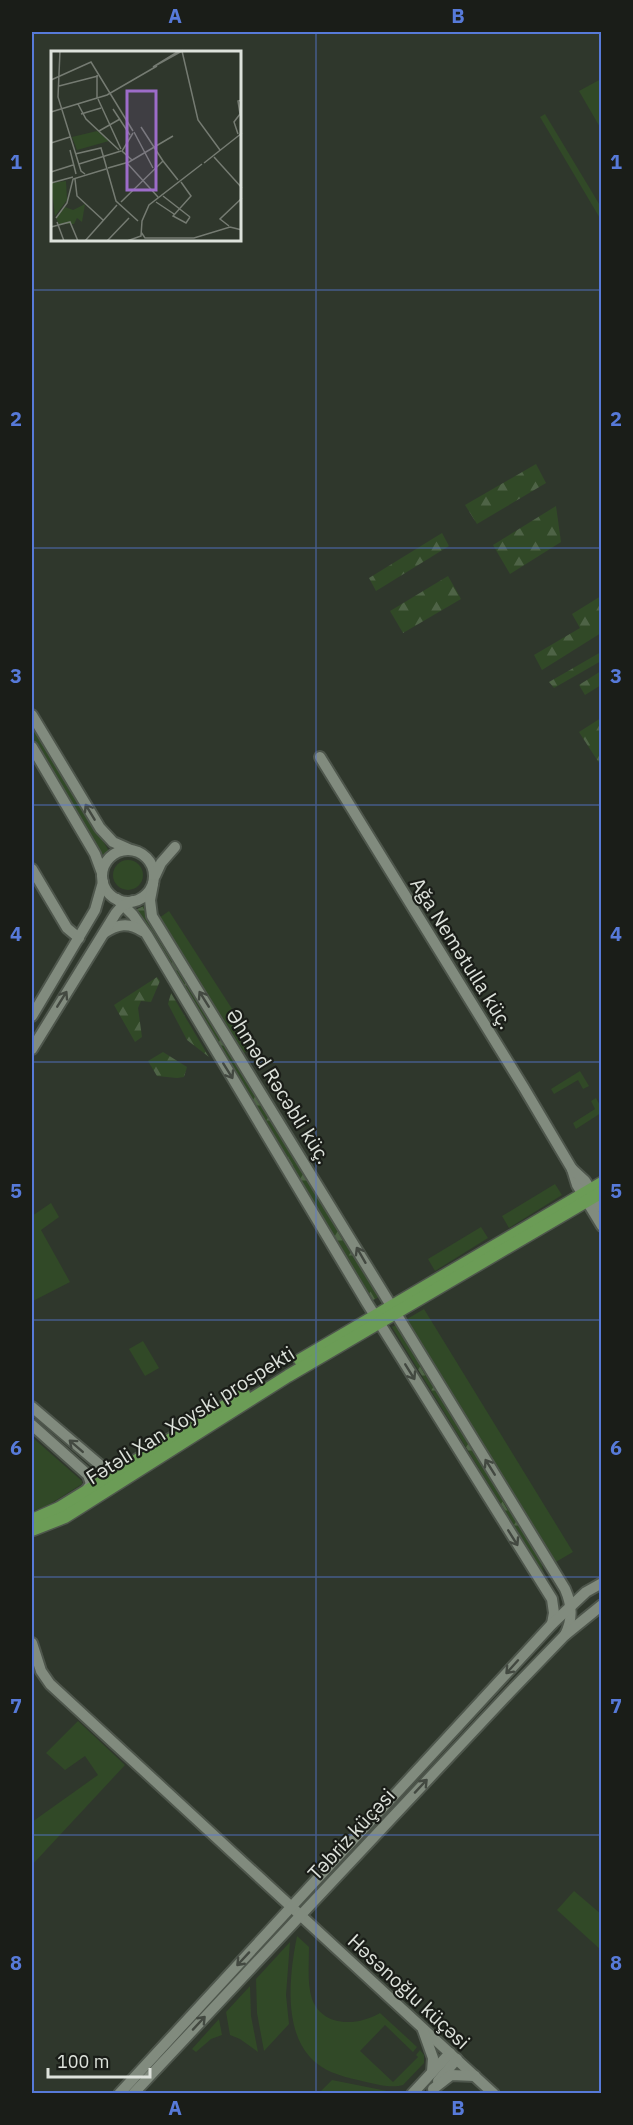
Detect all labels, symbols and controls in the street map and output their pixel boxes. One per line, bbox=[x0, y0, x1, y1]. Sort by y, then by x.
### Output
text: A bbox=[168, 2, 182, 29]
text: B bbox=[451, 2, 465, 29]
inset map bbox=[51, 51, 242, 242]
text: 1 bbox=[10, 148, 22, 175]
text: 1 bbox=[610, 148, 622, 175]
text: 2 bbox=[10, 405, 22, 432]
text: 2 bbox=[610, 405, 622, 432]
text: 3 bbox=[10, 662, 22, 689]
text: 3 bbox=[610, 662, 622, 689]
one-way arrow bbox=[83, 804, 95, 821]
street label: Ağa Nemətulla küç. bbox=[404, 872, 520, 1034]
text: 4 bbox=[10, 920, 22, 947]
text: 4 bbox=[610, 920, 622, 947]
one-way arrow bbox=[57, 991, 69, 1008]
one-way arrow bbox=[197, 991, 209, 1008]
street label: Əhməd Rəcəbli küç. bbox=[220, 1003, 338, 1169]
one-way arrow bbox=[222, 1062, 234, 1079]
text: 5 bbox=[10, 1177, 22, 1204]
text: 5 bbox=[610, 1177, 622, 1204]
one-way arrow bbox=[355, 1247, 367, 1264]
street label: Fətəli Xan Xoyski prospekti bbox=[81, 1340, 299, 1490]
one-way arrow bbox=[404, 1363, 416, 1380]
text: 6 bbox=[10, 1434, 22, 1461]
text: 6 bbox=[610, 1434, 622, 1461]
one-way arrow bbox=[69, 1439, 84, 1453]
one-way arrow bbox=[484, 1459, 497, 1476]
one-way arrow bbox=[508, 1529, 520, 1546]
one-way arrow bbox=[505, 1659, 519, 1674]
text: 7 bbox=[10, 1692, 22, 1719]
text: 7 bbox=[610, 1692, 622, 1719]
one-way arrow bbox=[414, 1779, 428, 1794]
street label: Təbriz küçəsi bbox=[301, 1782, 401, 1886]
street label: Həsənoğlu küçəsi bbox=[342, 1927, 476, 2055]
text: 8 bbox=[10, 1949, 22, 1976]
text: 8 bbox=[610, 1949, 622, 1976]
one-way arrow bbox=[235, 1951, 250, 1966]
one-way arrow bbox=[191, 2016, 205, 2031]
scale bar bbox=[48, 2041, 150, 2079]
text: 100 m bbox=[57, 2050, 109, 2073]
text: A bbox=[168, 2094, 182, 2121]
text: B bbox=[451, 2094, 465, 2121]

